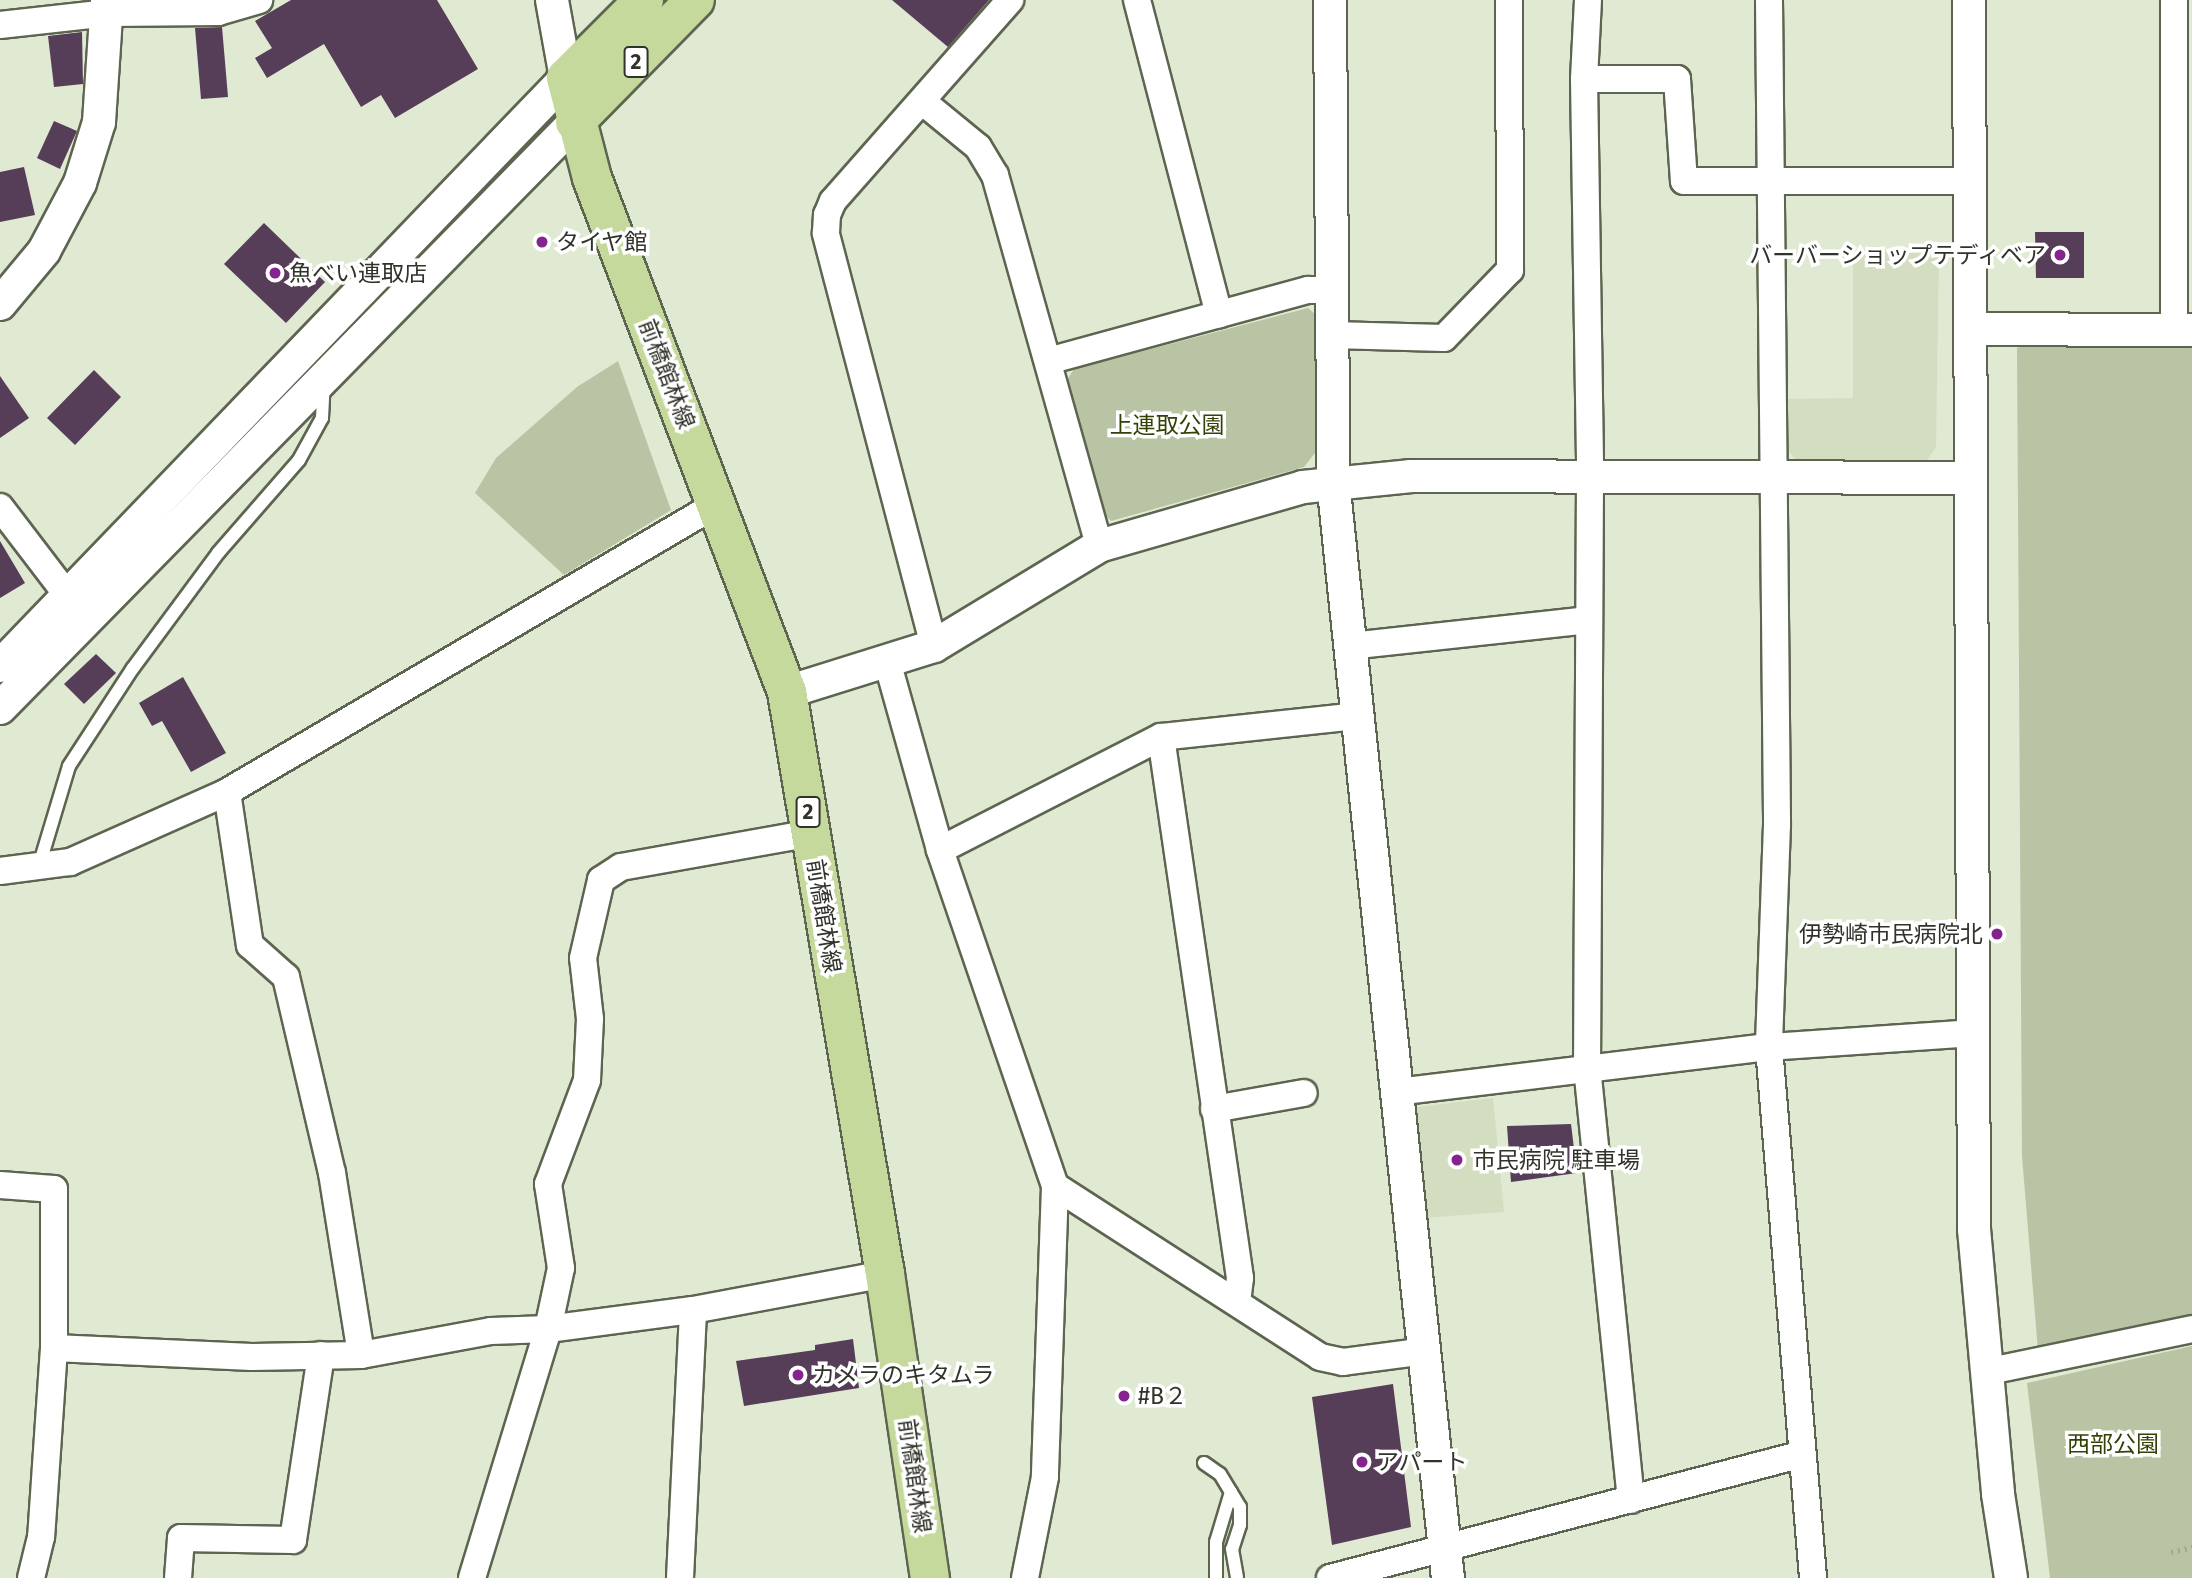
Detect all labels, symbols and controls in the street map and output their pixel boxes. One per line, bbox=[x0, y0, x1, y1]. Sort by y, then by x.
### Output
road number: 2 bbox=[622, 44, 650, 80]
place label: タイヤ館 bbox=[556, 228, 648, 256]
marker: タイヤ館 bbox=[534, 234, 550, 250]
place label: バーバーショップテディベア bbox=[1747, 241, 2046, 269]
marker: バーバーショップテディベア bbox=[2052, 247, 2068, 263]
place label: 魚べい連取店 bbox=[289, 259, 427, 287]
marker: 魚べい連取店 bbox=[267, 265, 283, 281]
street label: 前橋館林線 bbox=[634, 315, 700, 433]
park label: 上連取公園 bbox=[1110, 411, 1224, 439]
road number: 2 bbox=[794, 794, 822, 830]
street label: 前橋館林線 bbox=[801, 857, 847, 975]
place label: 伊勢崎市民病院北 bbox=[1799, 920, 1983, 948]
marker: 伊勢崎市民病院北 bbox=[1989, 926, 2005, 942]
place label: 市民病院 駐車場 bbox=[1473, 1146, 1640, 1174]
marker: 市民病院 駐車場 bbox=[1447, 1150, 1467, 1170]
place label: カメラのキタムラ bbox=[812, 1361, 996, 1389]
marker: カメラのキタムラ bbox=[790, 1367, 806, 1383]
place label: #B２ bbox=[1138, 1382, 1187, 1410]
marker: #B２ bbox=[1116, 1388, 1132, 1404]
street label: 前橋館林線 bbox=[893, 1417, 937, 1535]
park label: 西部公園 bbox=[2067, 1430, 2159, 1458]
place label: アパート bbox=[1376, 1448, 1468, 1476]
marker: アパート bbox=[1354, 1454, 1370, 1470]

